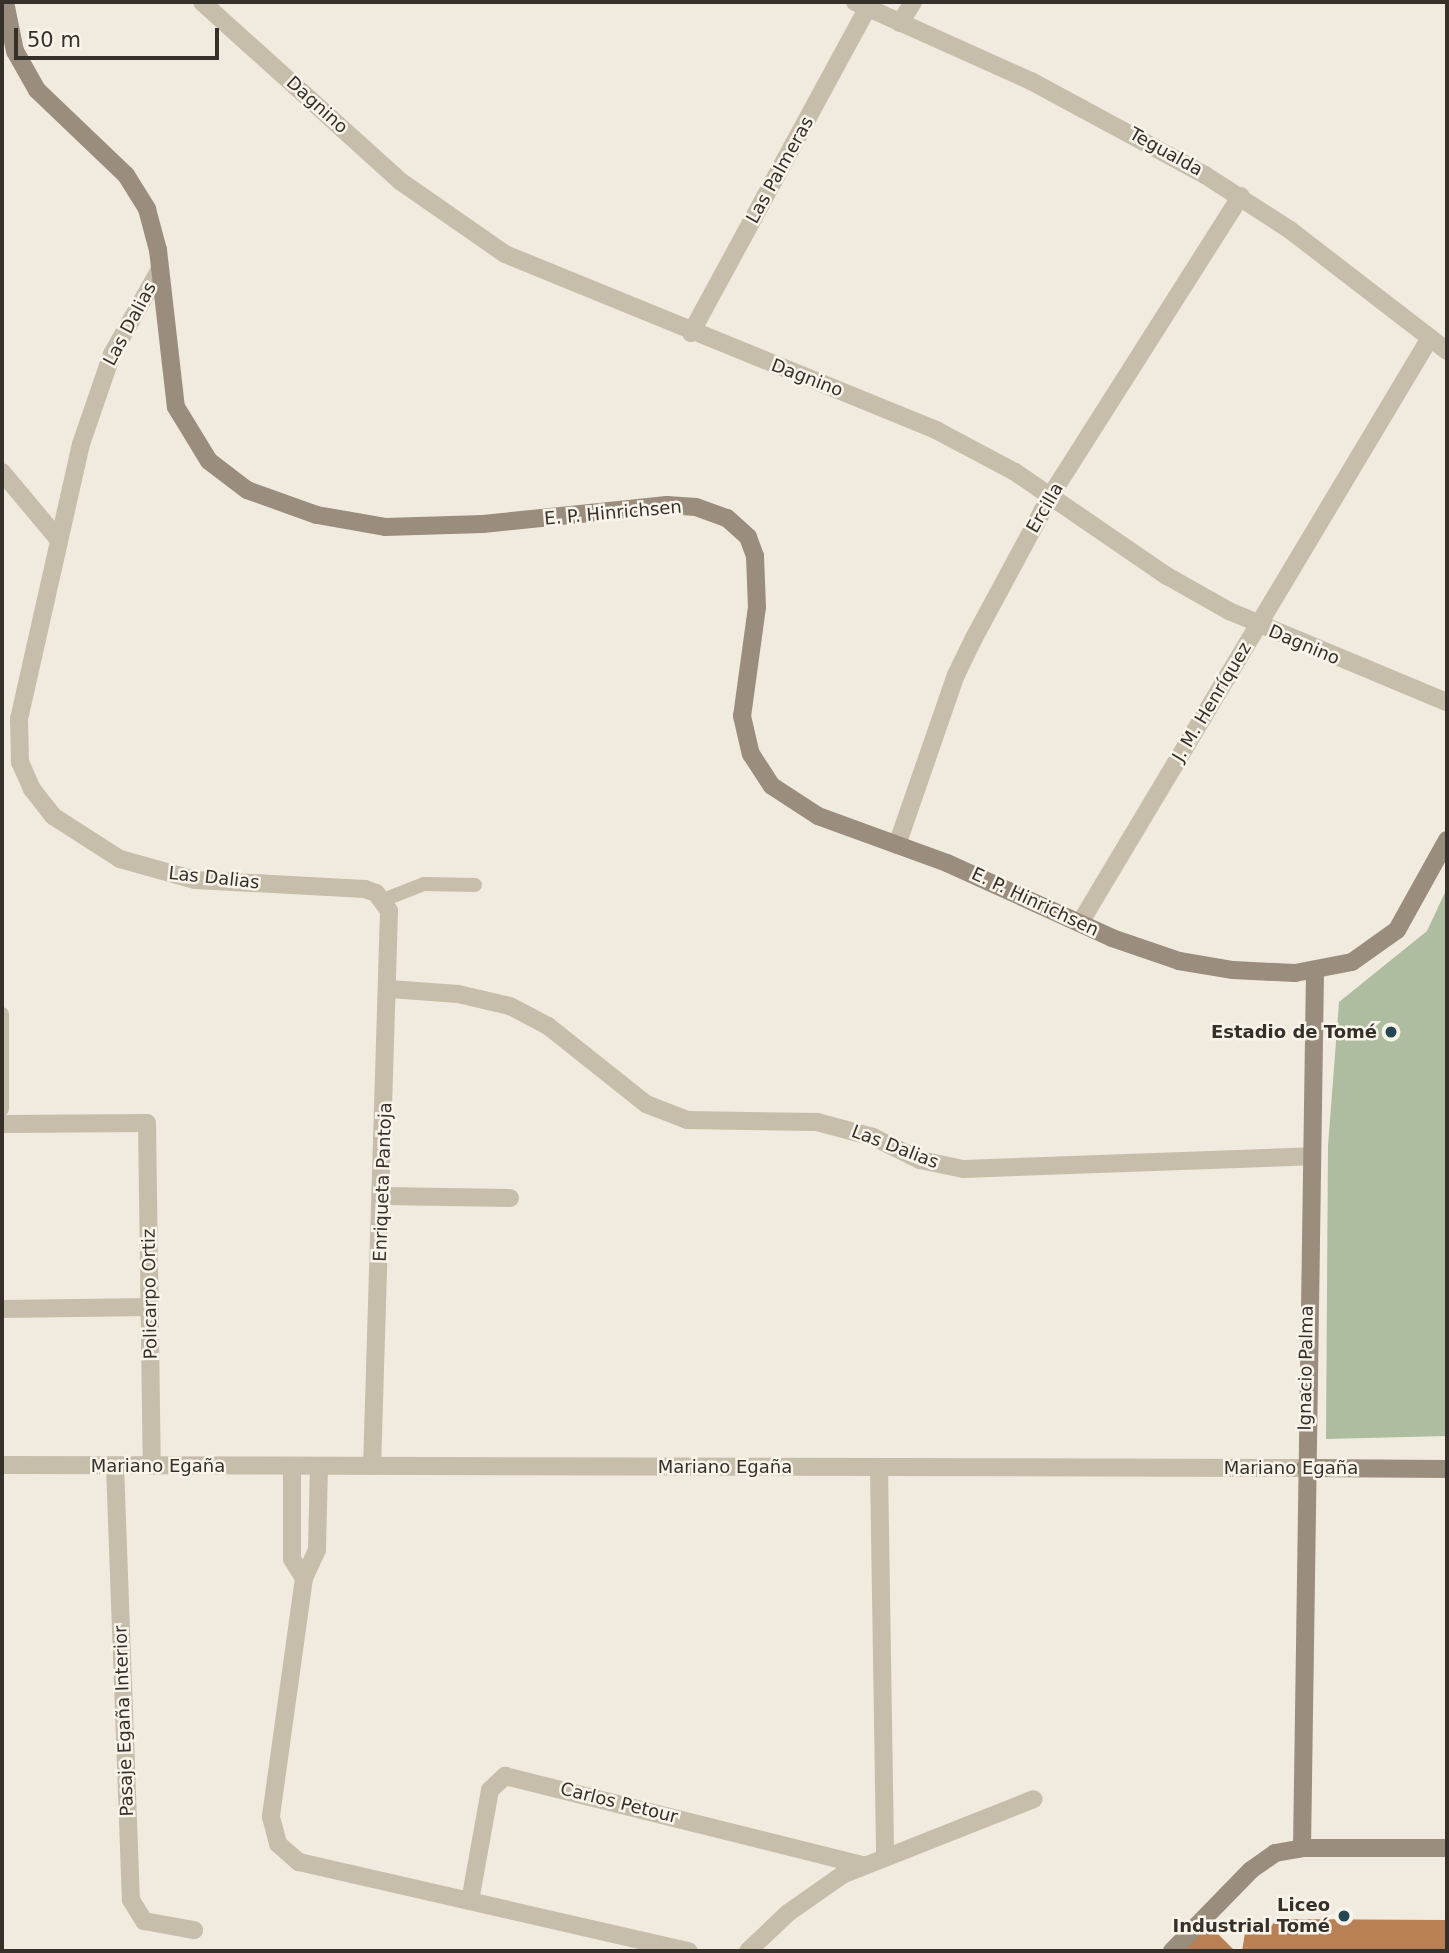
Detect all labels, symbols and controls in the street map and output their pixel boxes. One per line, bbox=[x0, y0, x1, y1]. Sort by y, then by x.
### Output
scale bar bbox=[18, 14, 222, 58]
text: 50 m bbox=[27, 28, 81, 52]
street label: Dagnino bbox=[282, 72, 352, 138]
street label: Las Palmeras bbox=[742, 113, 818, 227]
street label: Tegualda bbox=[1126, 123, 1206, 181]
street label: Las Dalias bbox=[99, 279, 161, 369]
street label: Dagnino bbox=[768, 354, 846, 402]
street label: Ercilla bbox=[1022, 479, 1068, 537]
street label: E. P. Hinrichsen bbox=[543, 496, 683, 530]
street label: Dagnino bbox=[1265, 620, 1343, 670]
street label: J. M. Henríquez bbox=[1168, 638, 1256, 766]
street label: Las Dalias bbox=[167, 862, 261, 894]
street label: E. P. Hinrichsen bbox=[968, 863, 1102, 941]
place label: Estadio de Tomé bbox=[1211, 1021, 1377, 1043]
marker: Estadio de Tomé bbox=[1383, 1024, 1399, 1040]
street label: Enriqueta Pantoja bbox=[369, 1102, 397, 1262]
street label: Las Dalias bbox=[848, 1121, 942, 1173]
street label: Policarpo Ortiz bbox=[138, 1228, 162, 1360]
street label: Ignacio Palma bbox=[1294, 1305, 1318, 1431]
street label: Mariano Egaña bbox=[91, 1455, 225, 1477]
street label: Mariano Egaña bbox=[658, 1456, 792, 1478]
street label: Mariano Egaña bbox=[1224, 1457, 1358, 1479]
street label: Pasaje Egaña Interior bbox=[110, 1625, 138, 1817]
street label: Carlos Petour bbox=[558, 1778, 680, 1828]
place label: Liceo Industrial Tomé bbox=[1173, 1895, 1330, 1938]
marker: Liceo Industrial Tomé bbox=[1336, 1908, 1352, 1924]

